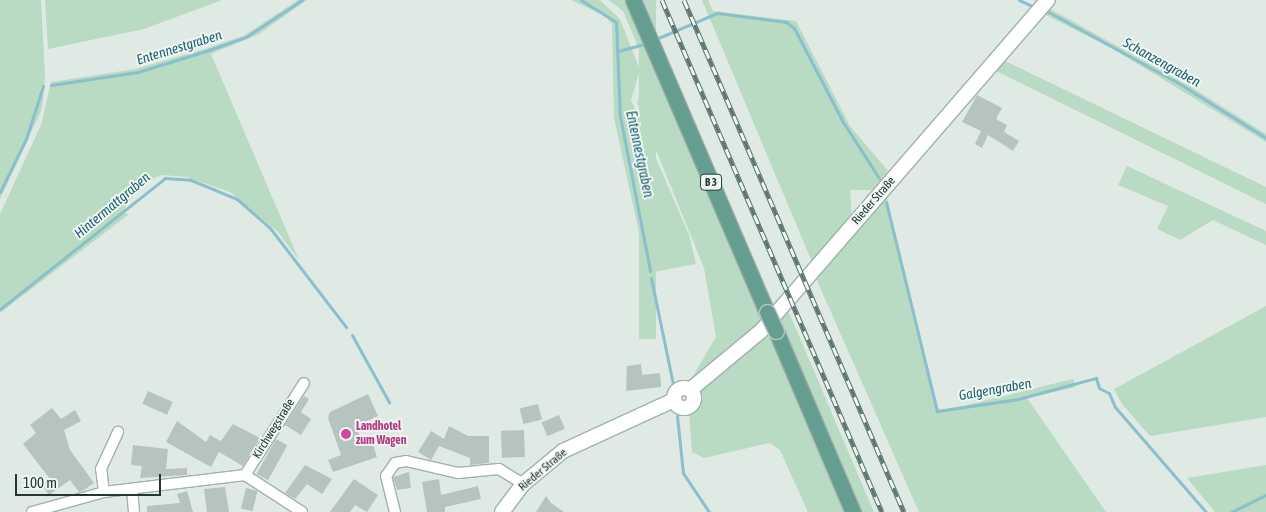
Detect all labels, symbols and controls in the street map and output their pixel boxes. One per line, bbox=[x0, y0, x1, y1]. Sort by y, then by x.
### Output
water label: Entennestgraben bbox=[134, 26, 224, 68]
water label: Schanzengraben bbox=[1120, 34, 1204, 90]
water label: Entennestgraben bbox=[623, 109, 657, 199]
water label: Hintermattgraben bbox=[71, 168, 153, 242]
road number: B 3 bbox=[700, 173, 722, 190]
street label: Rieder Straße bbox=[849, 174, 899, 228]
water label: Galgengraben bbox=[957, 374, 1033, 404]
street label: Kirchwegstraße bbox=[250, 396, 298, 462]
place label: Landhotel zum Wagen bbox=[356, 420, 407, 448]
marker: Landhotel zum Wagen bbox=[340, 428, 352, 440]
street label: Rieder Straße bbox=[516, 446, 570, 494]
scale bar bbox=[18, 464, 164, 496]
text: 100 m bbox=[23, 474, 57, 491]

